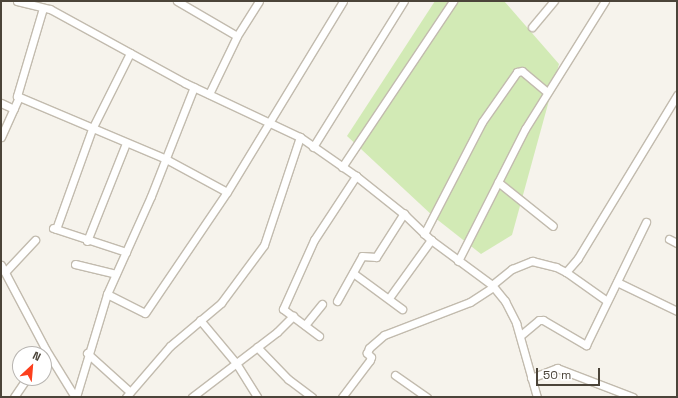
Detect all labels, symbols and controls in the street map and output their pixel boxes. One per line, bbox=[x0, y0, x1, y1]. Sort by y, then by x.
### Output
north arrow bbox=[12, 346, 52, 386]
text: N bbox=[30, 348, 43, 364]
scale bar bbox=[538, 360, 602, 386]
text: 50 m bbox=[543, 367, 571, 383]

